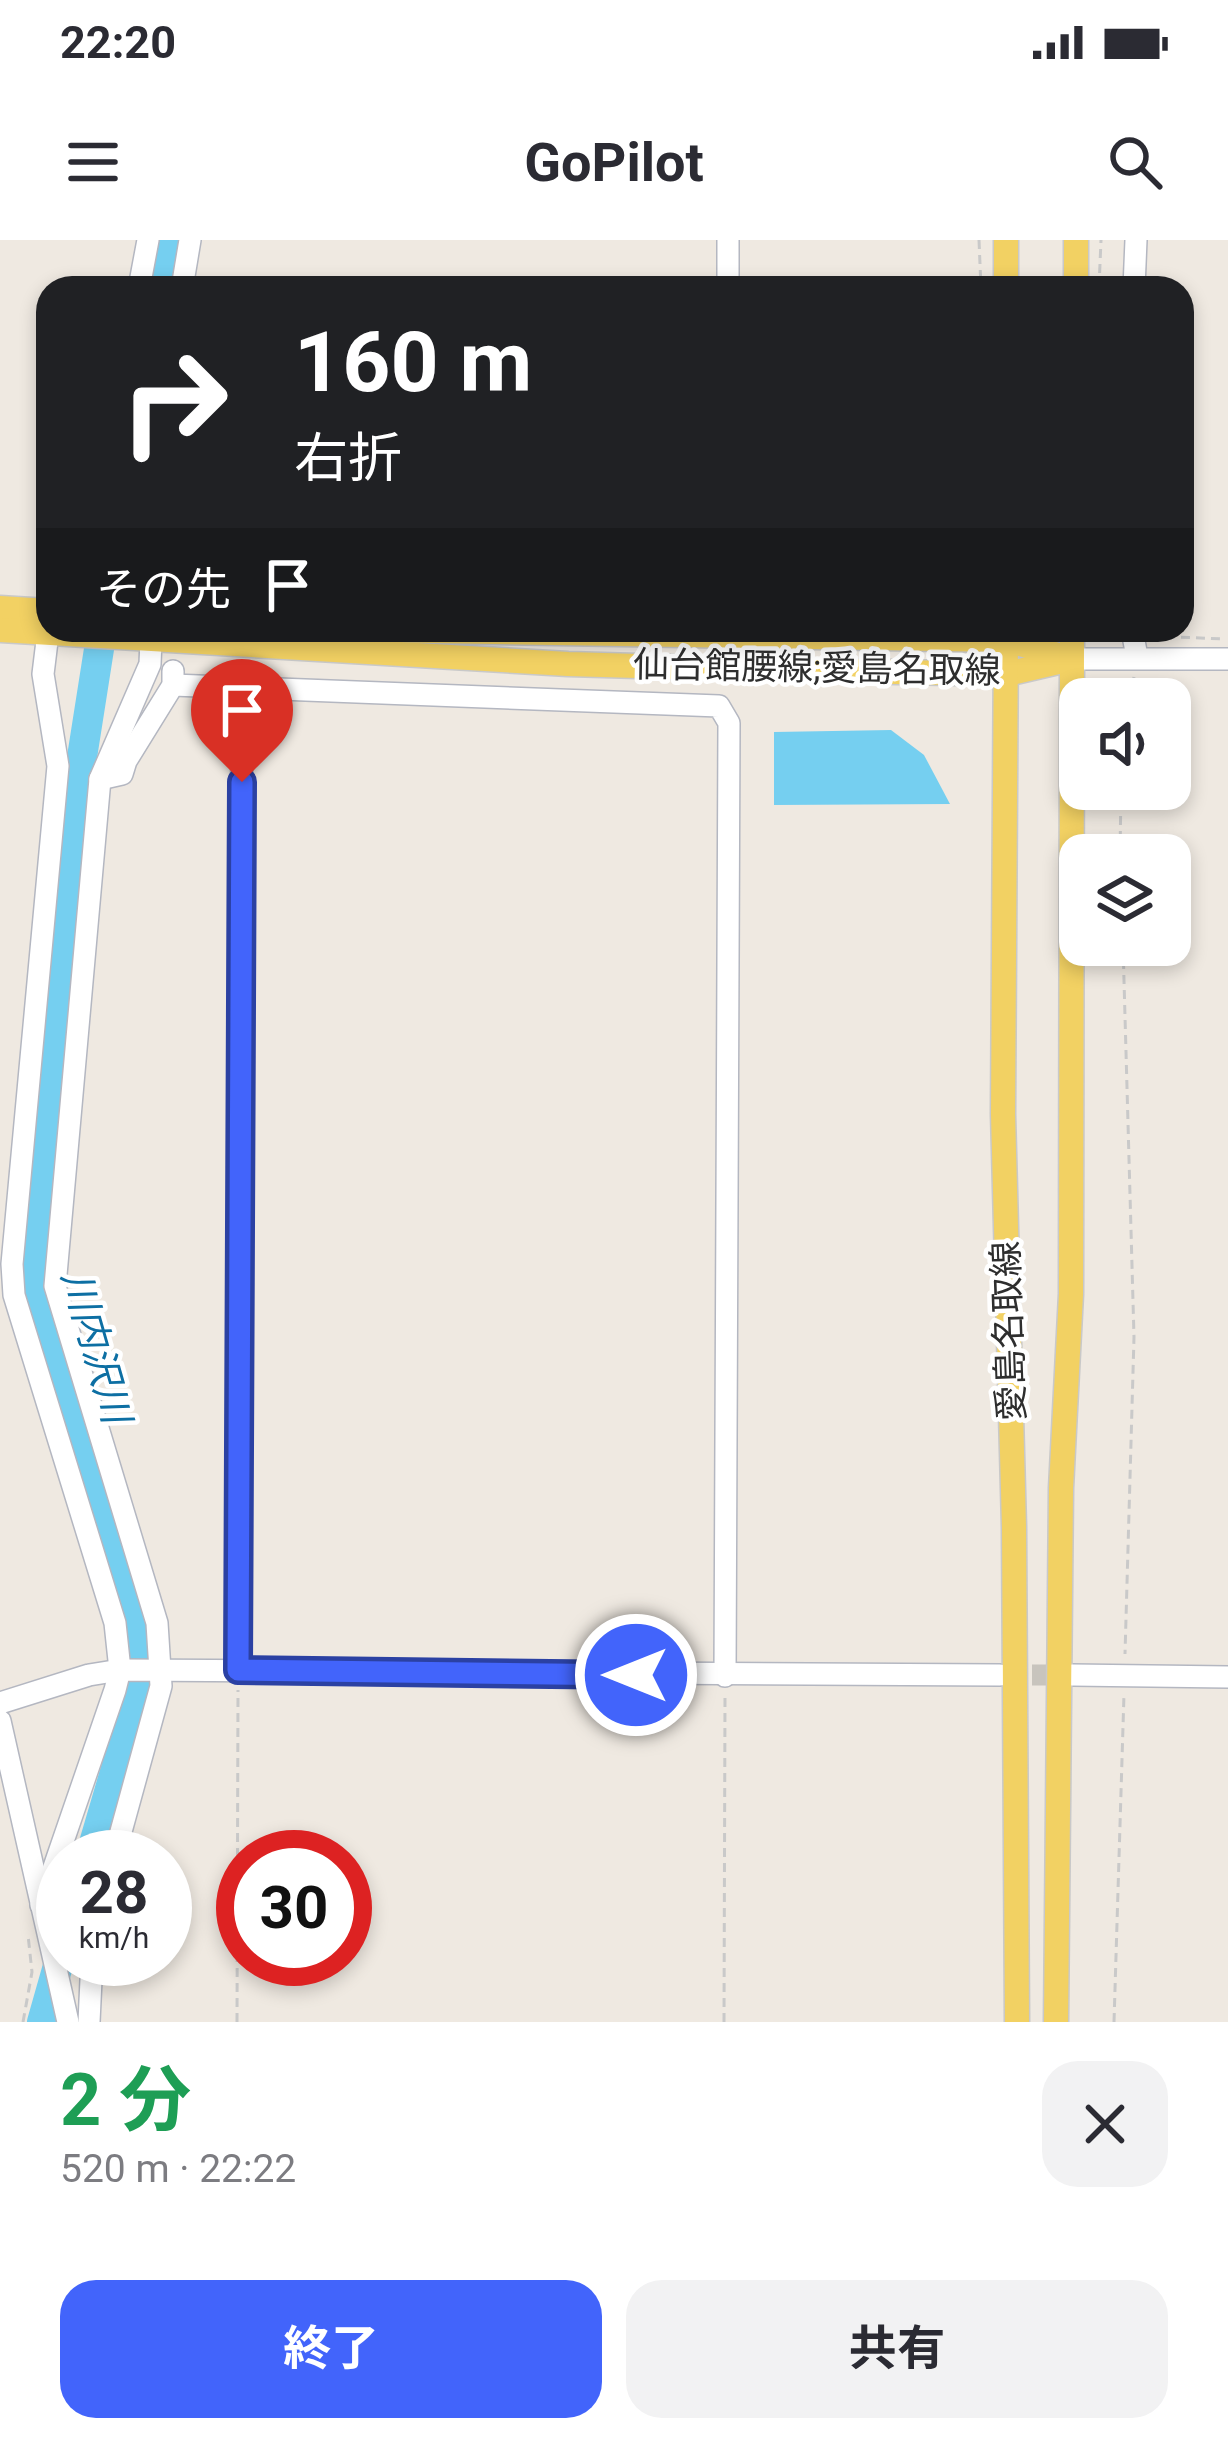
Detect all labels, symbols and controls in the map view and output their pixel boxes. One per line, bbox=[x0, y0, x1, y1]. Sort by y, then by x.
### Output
text: 22:20 bbox=[60, 16, 176, 69]
icon: menu bbox=[60, 129, 126, 195]
icon: search bbox=[1102, 129, 1168, 195]
text: GoPilot bbox=[524, 131, 704, 194]
text: 160 m bbox=[294, 313, 532, 412]
icon: right bbox=[96, 324, 252, 480]
text: 右折 bbox=[294, 427, 402, 490]
icon: arrive bbox=[255, 552, 321, 618]
text: その先 bbox=[96, 563, 231, 616]
street label: 仙台館腰線;愛島名取線 bbox=[633, 644, 1001, 692]
pin bbox=[191, 659, 293, 782]
icon: arrive bbox=[209, 677, 275, 743]
map controls bbox=[1059, 678, 1191, 966]
button: sound bbox=[1059, 678, 1191, 810]
button: layers bbox=[1059, 834, 1191, 966]
street label: 愛島名取線 bbox=[985, 1240, 1033, 1422]
water label: 川内沢川 bbox=[52, 1266, 141, 1432]
position arrow bbox=[573, 1612, 699, 1738]
speed limit sign: 30 bbox=[216, 1830, 372, 1986]
text: 28 bbox=[80, 1857, 148, 1928]
text: km/h bbox=[79, 1920, 149, 1955]
text: 2 分 bbox=[60, 2058, 191, 2143]
button: close bbox=[1042, 2061, 1168, 2187]
text: 520 m · 22:22 bbox=[60, 2146, 296, 2192]
button: 終了 bbox=[60, 2280, 602, 2418]
button: 共有 bbox=[626, 2280, 1168, 2418]

